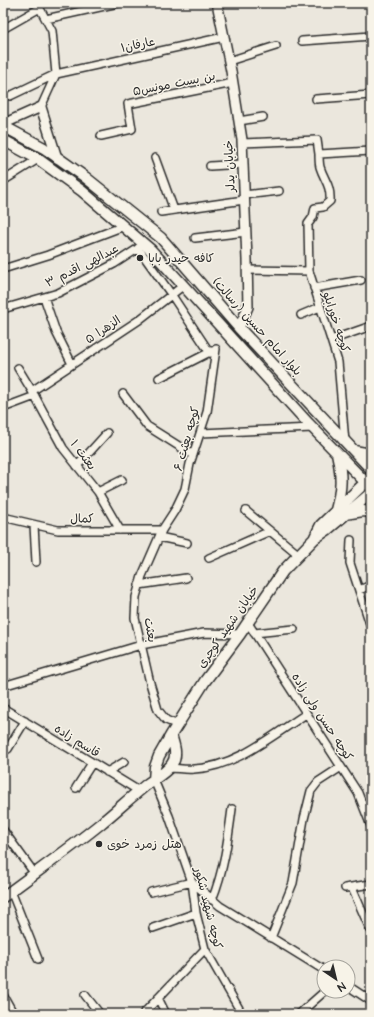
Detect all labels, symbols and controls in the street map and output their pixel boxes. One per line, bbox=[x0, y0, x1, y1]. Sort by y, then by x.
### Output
street label: عارفان۱ bbox=[119, 33, 157, 57]
street label: بن بست مونس۵ bbox=[131, 68, 217, 100]
street label: خیابان یدلر bbox=[220, 140, 240, 193]
street label: عبدالهی اقدم ۳ bbox=[42, 240, 122, 292]
place label: کافه حیدر بابا bbox=[148, 250, 214, 267]
marker: کافه حیدر بابا bbox=[135, 253, 145, 263]
street label: بلوار امام حسین (رسالت) bbox=[208, 274, 306, 380]
street label: کوچه خورابلو bbox=[318, 288, 354, 355]
street label: الزهرا ۵ bbox=[82, 312, 124, 348]
street label: کوچه بعثت ۶ bbox=[170, 405, 204, 473]
street label: بعثت ۱ bbox=[66, 436, 100, 474]
street label: کمال bbox=[70, 510, 94, 528]
street label: خیابان شهید کوچری bbox=[193, 582, 263, 672]
street label: بعثت bbox=[139, 616, 161, 644]
street label: کوچه حسن ولی زاده bbox=[287, 670, 357, 764]
street label: قاسم زاده bbox=[51, 720, 103, 762]
place label: هتل زمرد خوی bbox=[107, 836, 182, 853]
marker: هتل زمرد خوی bbox=[94, 839, 104, 849]
street label: کوچه شهید شکور bbox=[189, 864, 226, 951]
north arrow bbox=[316, 959, 356, 999]
text: N bbox=[334, 979, 349, 995]

